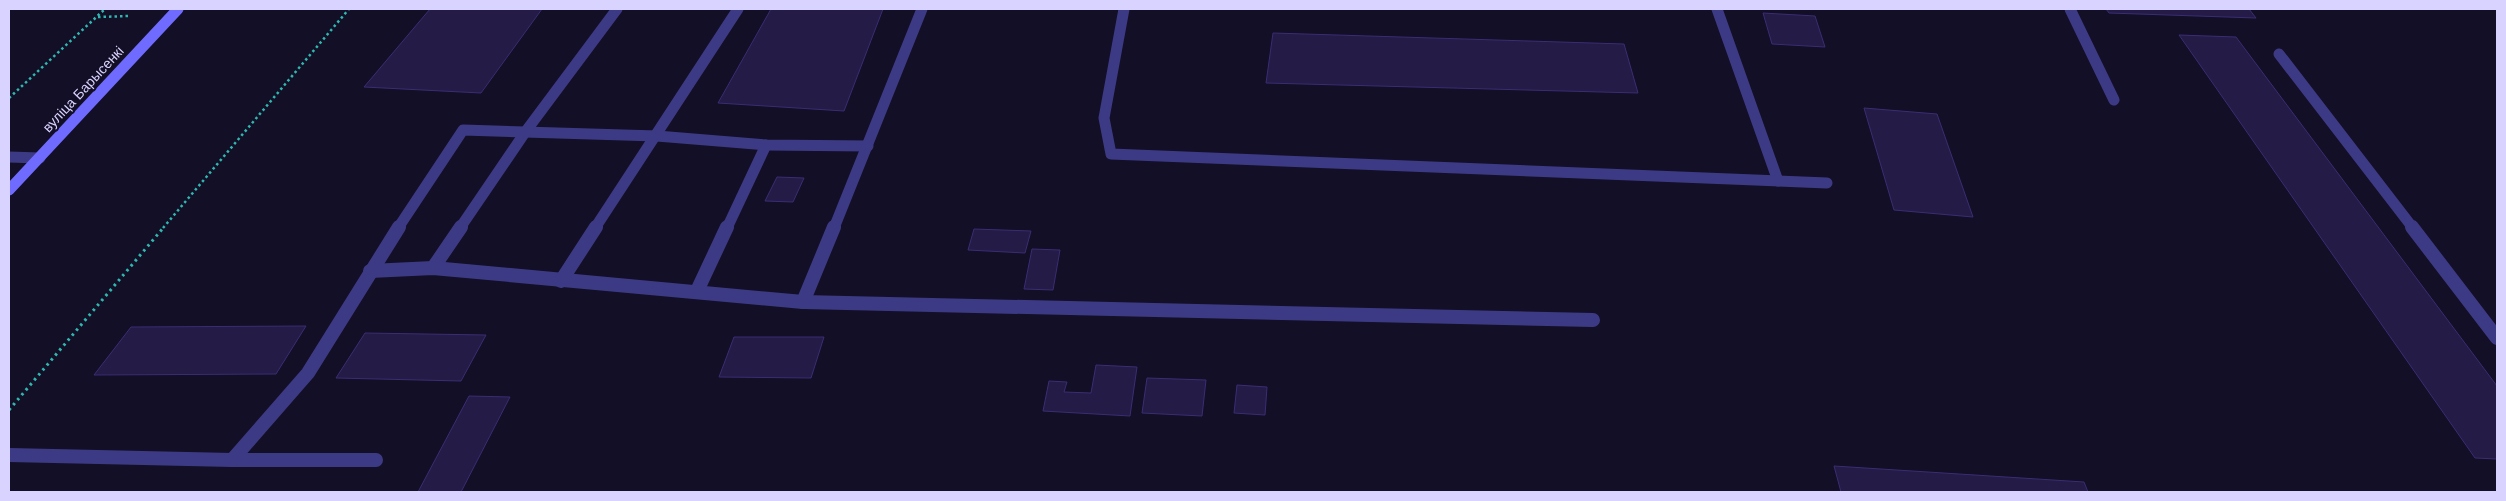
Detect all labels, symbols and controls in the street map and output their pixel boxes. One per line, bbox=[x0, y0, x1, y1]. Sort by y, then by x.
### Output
street label: вуліца Барысенкі bbox=[39, 43, 127, 135]

